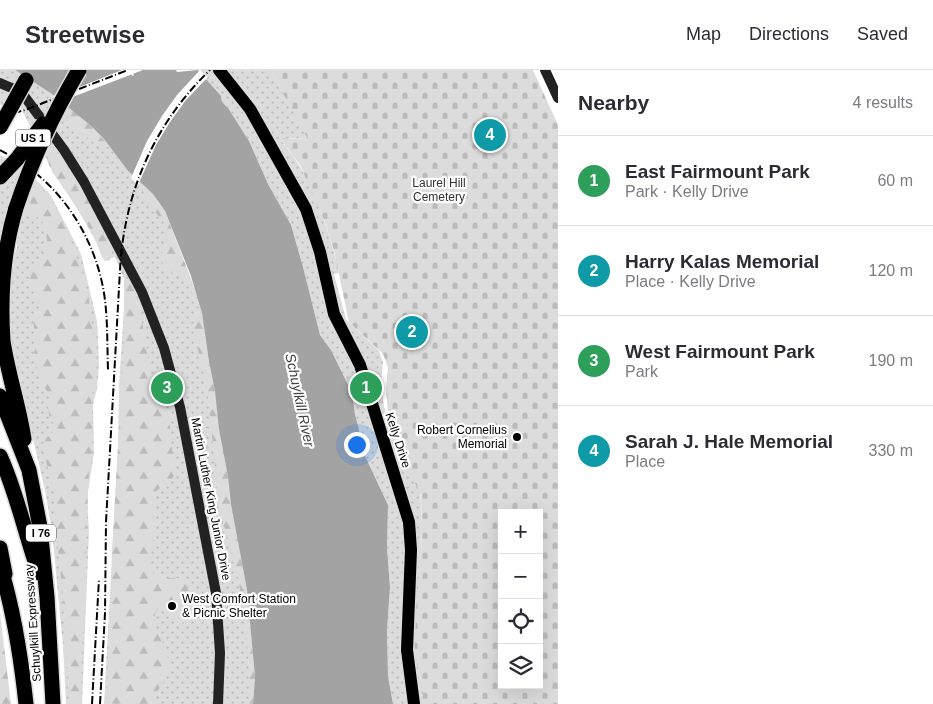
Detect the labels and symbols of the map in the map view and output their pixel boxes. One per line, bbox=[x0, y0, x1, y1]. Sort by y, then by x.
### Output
pin: 4 bbox=[474, 116, 506, 154]
road number: US 1 bbox=[15, 129, 50, 146]
park label: Laurel Hill Cemetery bbox=[412, 176, 466, 204]
pin: 2 bbox=[396, 313, 428, 351]
water label: Schuylkill River bbox=[282, 352, 318, 449]
pin: 3 bbox=[151, 369, 183, 407]
pin: 1 bbox=[350, 369, 382, 407]
street label: Kelly Drive bbox=[382, 411, 414, 470]
street label: Martin Luther King Junior Drive bbox=[188, 416, 234, 582]
place label: Robert Cornelius Memorial bbox=[417, 423, 507, 451]
marker: Robert Cornelius Memorial bbox=[511, 431, 523, 443]
your location bbox=[344, 432, 370, 458]
road number: I 76 bbox=[26, 524, 56, 542]
street label: Schuylkill Expressway bbox=[22, 564, 44, 682]
place label: West Comfort Station & Picnic Shelter bbox=[182, 592, 296, 620]
marker: West Comfort Station & Picnic Shelter bbox=[166, 600, 178, 612]

